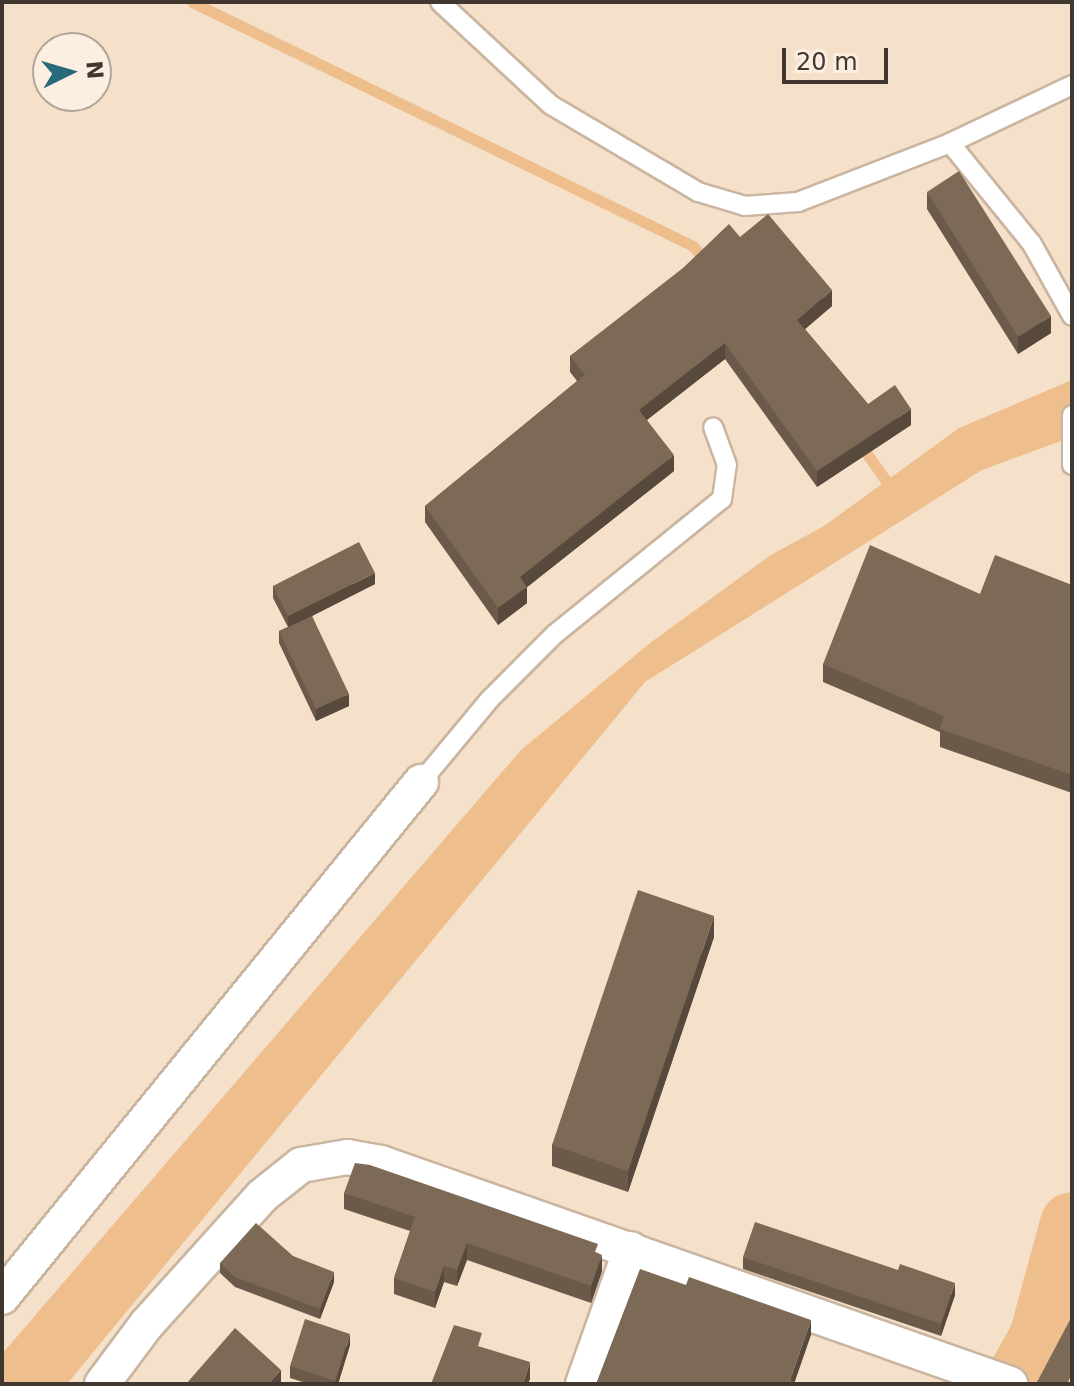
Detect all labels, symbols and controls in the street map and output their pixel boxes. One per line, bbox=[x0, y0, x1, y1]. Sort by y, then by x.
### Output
north arrow bbox=[32, 32, 112, 112]
scale bar bbox=[786, 32, 892, 82]
text: 20 m bbox=[796, 48, 858, 76]
text: N bbox=[81, 60, 108, 80]

